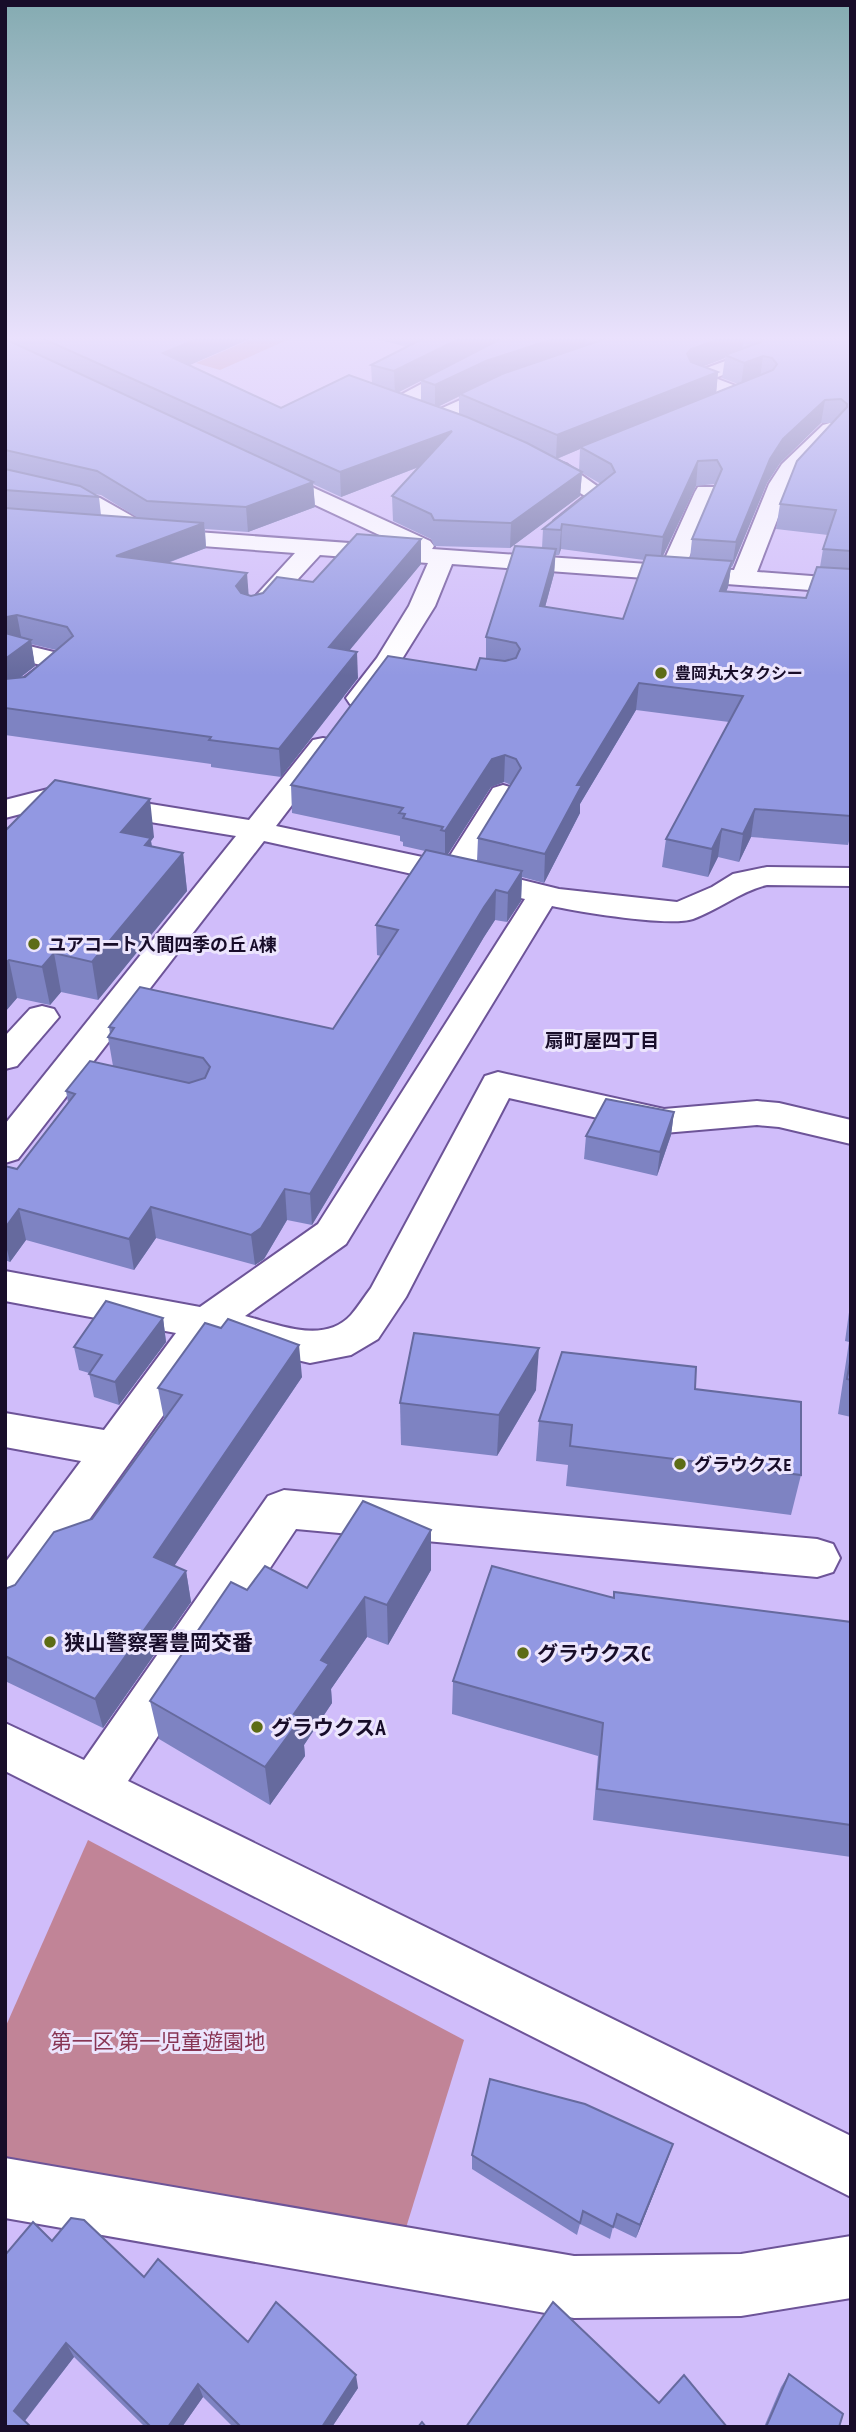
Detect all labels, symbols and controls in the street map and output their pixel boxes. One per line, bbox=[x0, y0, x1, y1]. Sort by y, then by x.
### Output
place label: 豊岡丸大タクシー bbox=[675, 663, 803, 683]
marker: 豊岡丸大タクシー bbox=[653, 665, 669, 681]
place label: ユアコート入間四季の丘 A棟 bbox=[48, 933, 277, 956]
marker: ユアコート入間四季の丘 A棟 bbox=[26, 936, 42, 952]
district label: 扇町屋四丁目 bbox=[545, 1028, 659, 1052]
place label: グラウクスE bbox=[694, 1453, 791, 1476]
marker: グラウクスE bbox=[672, 1456, 688, 1472]
place label: 狭山警察署豊岡交番 bbox=[64, 1629, 253, 1656]
marker: 狭山警察署豊岡交番 bbox=[42, 1634, 58, 1650]
place label: グラウクスC bbox=[537, 1640, 651, 1667]
marker: グラウクスC bbox=[515, 1645, 531, 1661]
place label: グラウクスA bbox=[271, 1714, 386, 1741]
marker: グラウクスA bbox=[249, 1719, 265, 1735]
park label: 第一区 第一児童遊園地 bbox=[51, 2028, 265, 2055]

